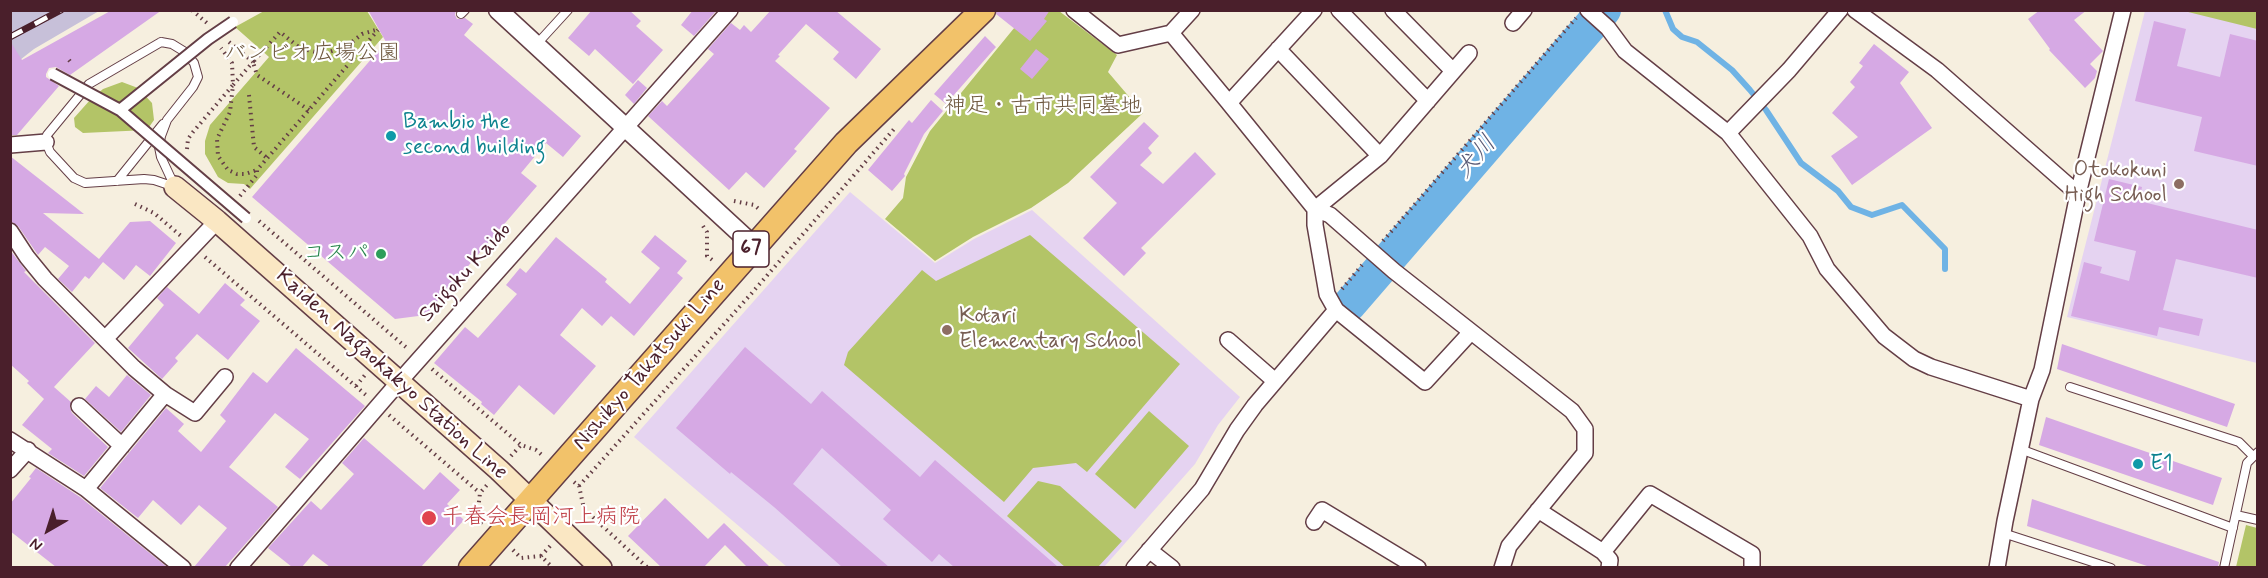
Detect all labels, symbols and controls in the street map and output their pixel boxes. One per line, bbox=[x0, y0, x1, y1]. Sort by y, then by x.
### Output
park label: バンビオ広場公園 bbox=[224, 41, 400, 67]
park label: 神足・古市共同墓地 bbox=[944, 94, 1142, 120]
place label: Bambio the second building bbox=[403, 110, 546, 162]
marker: Bambio the second building bbox=[384, 129, 398, 143]
water label: 犬川 bbox=[1450, 130, 1504, 186]
place label: Otokokuni High School bbox=[2064, 158, 2167, 210]
marker: Otokokuni High School bbox=[2172, 177, 2186, 191]
street label: Saigoku Kaido bbox=[414, 218, 518, 328]
road number: 67 bbox=[733, 231, 769, 267]
place label: コスパ bbox=[303, 241, 369, 267]
marker: コスパ bbox=[374, 247, 388, 261]
street label: Kaiden Nagaokakyo Station Line bbox=[269, 264, 513, 486]
street label: Nishikyo Takatsuki Line bbox=[568, 274, 732, 456]
place label: Kotari Elementary School bbox=[959, 304, 1142, 356]
marker: Kotari Elementary School bbox=[940, 323, 954, 337]
place label: E1 bbox=[2150, 451, 2173, 477]
marker: E1 bbox=[2131, 457, 2145, 471]
north arrow bbox=[18, 500, 78, 560]
place label: 千春会長岡河上病院 bbox=[442, 505, 640, 531]
marker: 千春会長岡河上病院 bbox=[420, 509, 438, 527]
text: N bbox=[26, 533, 47, 556]

